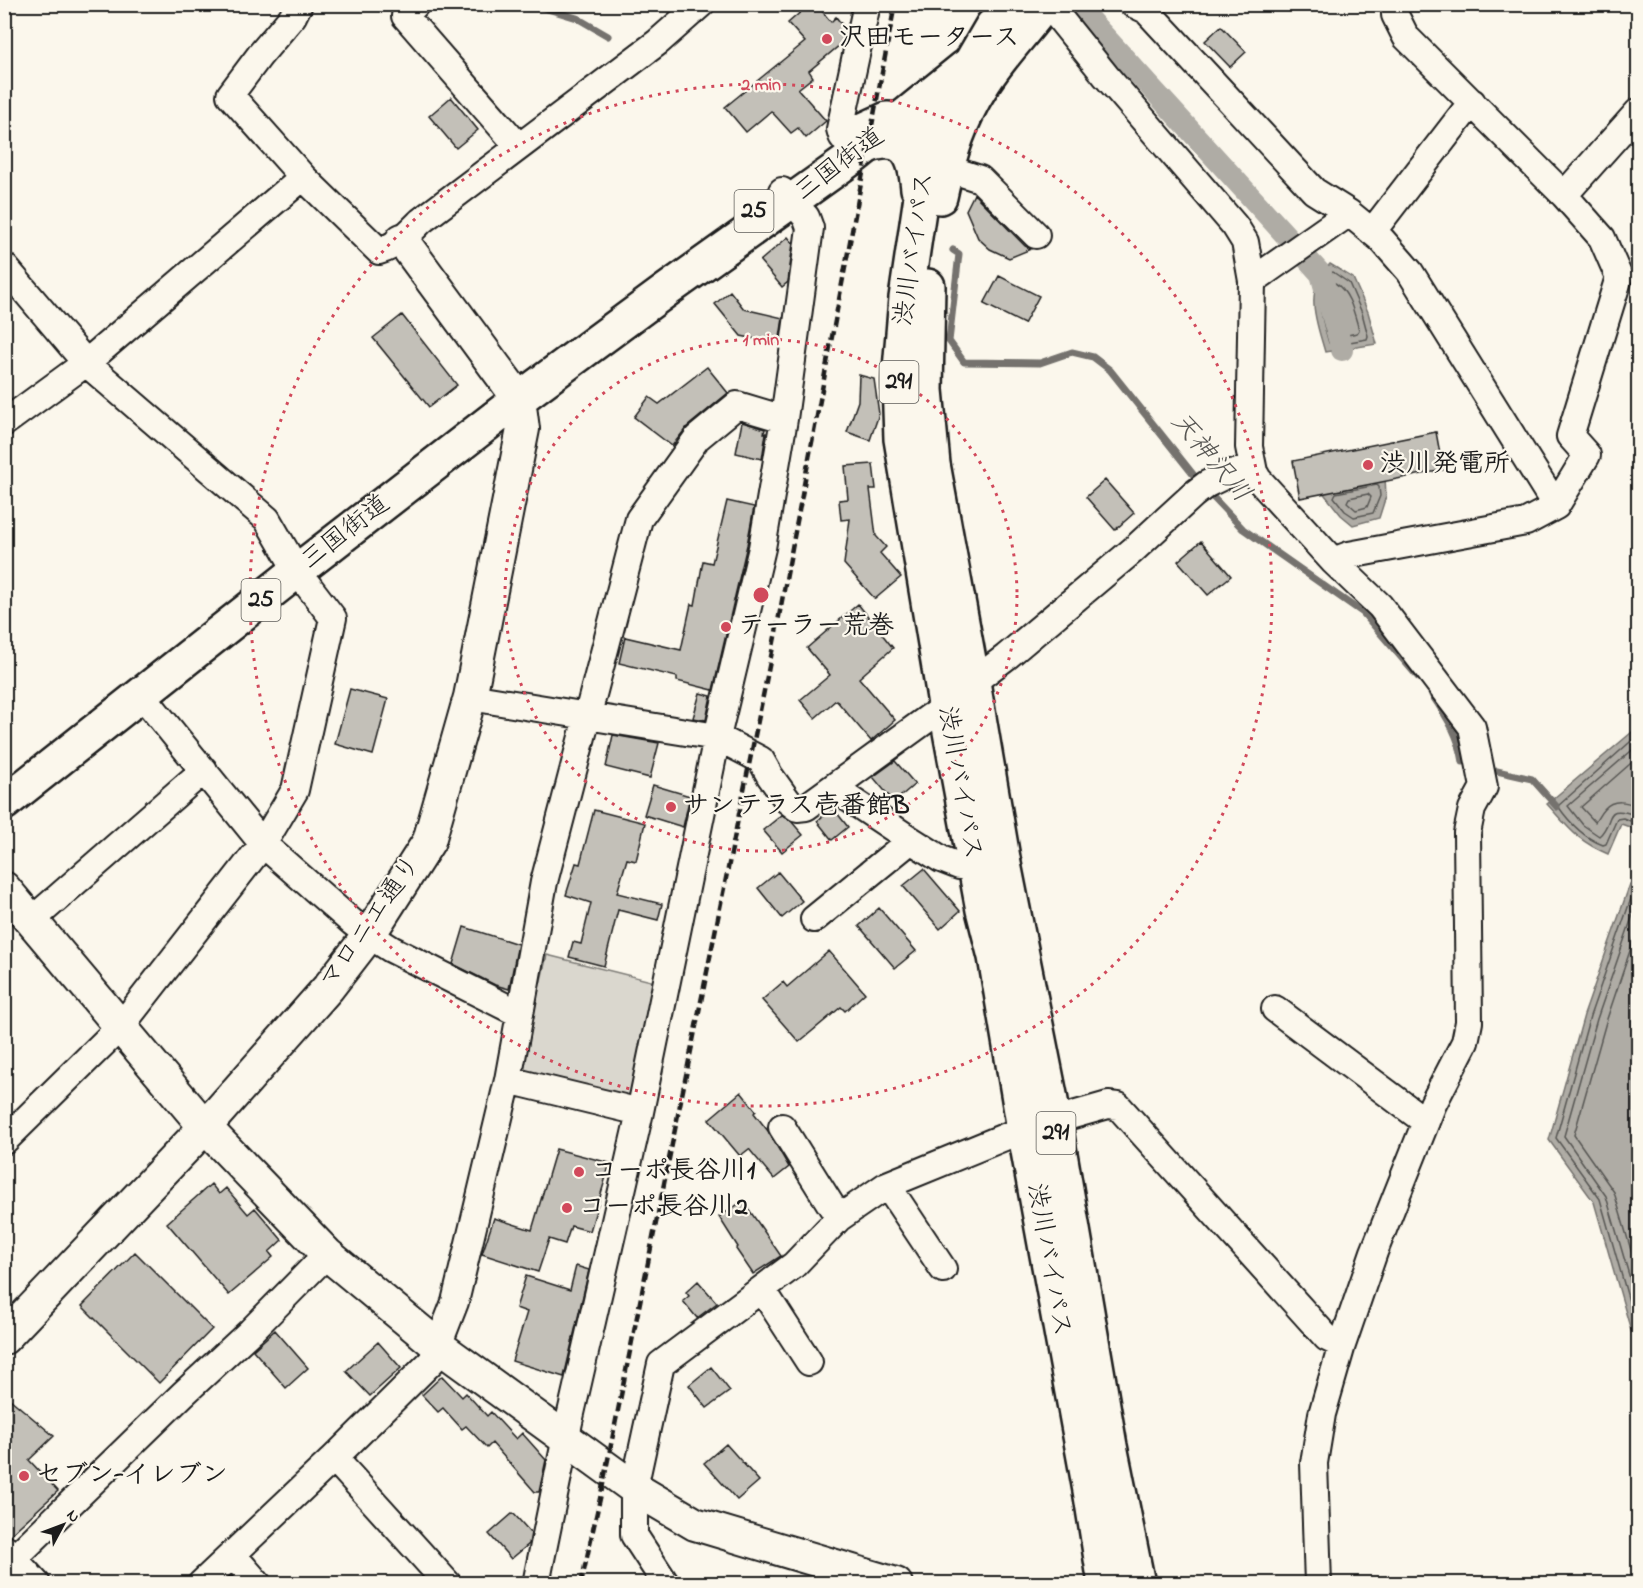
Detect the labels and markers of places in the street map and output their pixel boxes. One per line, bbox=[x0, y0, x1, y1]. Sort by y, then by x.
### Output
place label: 沢田モータース bbox=[839, 20, 1019, 58]
marker: 沢田モータース bbox=[820, 32, 834, 46]
place label: 渋川発電所 bbox=[1380, 446, 1510, 484]
marker: 渋川発電所 bbox=[1361, 458, 1375, 472]
centre of rings bbox=[751, 585, 771, 605]
place label: テーラー荒巻 bbox=[738, 608, 894, 646]
marker: テーラー荒巻 bbox=[719, 620, 733, 634]
place label: サンテラス壱番館B bbox=[683, 788, 910, 826]
marker: サンテラス壱番館B bbox=[664, 800, 678, 814]
place label: コーポ長谷川1 bbox=[591, 1153, 756, 1191]
marker: コーポ長谷川1 bbox=[572, 1165, 586, 1179]
place label: コーポ長谷川2 bbox=[579, 1189, 748, 1227]
marker: コーポ長谷川2 bbox=[560, 1201, 574, 1215]
place label: セブン-イレブン bbox=[36, 1457, 228, 1495]
marker: セブン-イレブン bbox=[17, 1469, 31, 1483]

